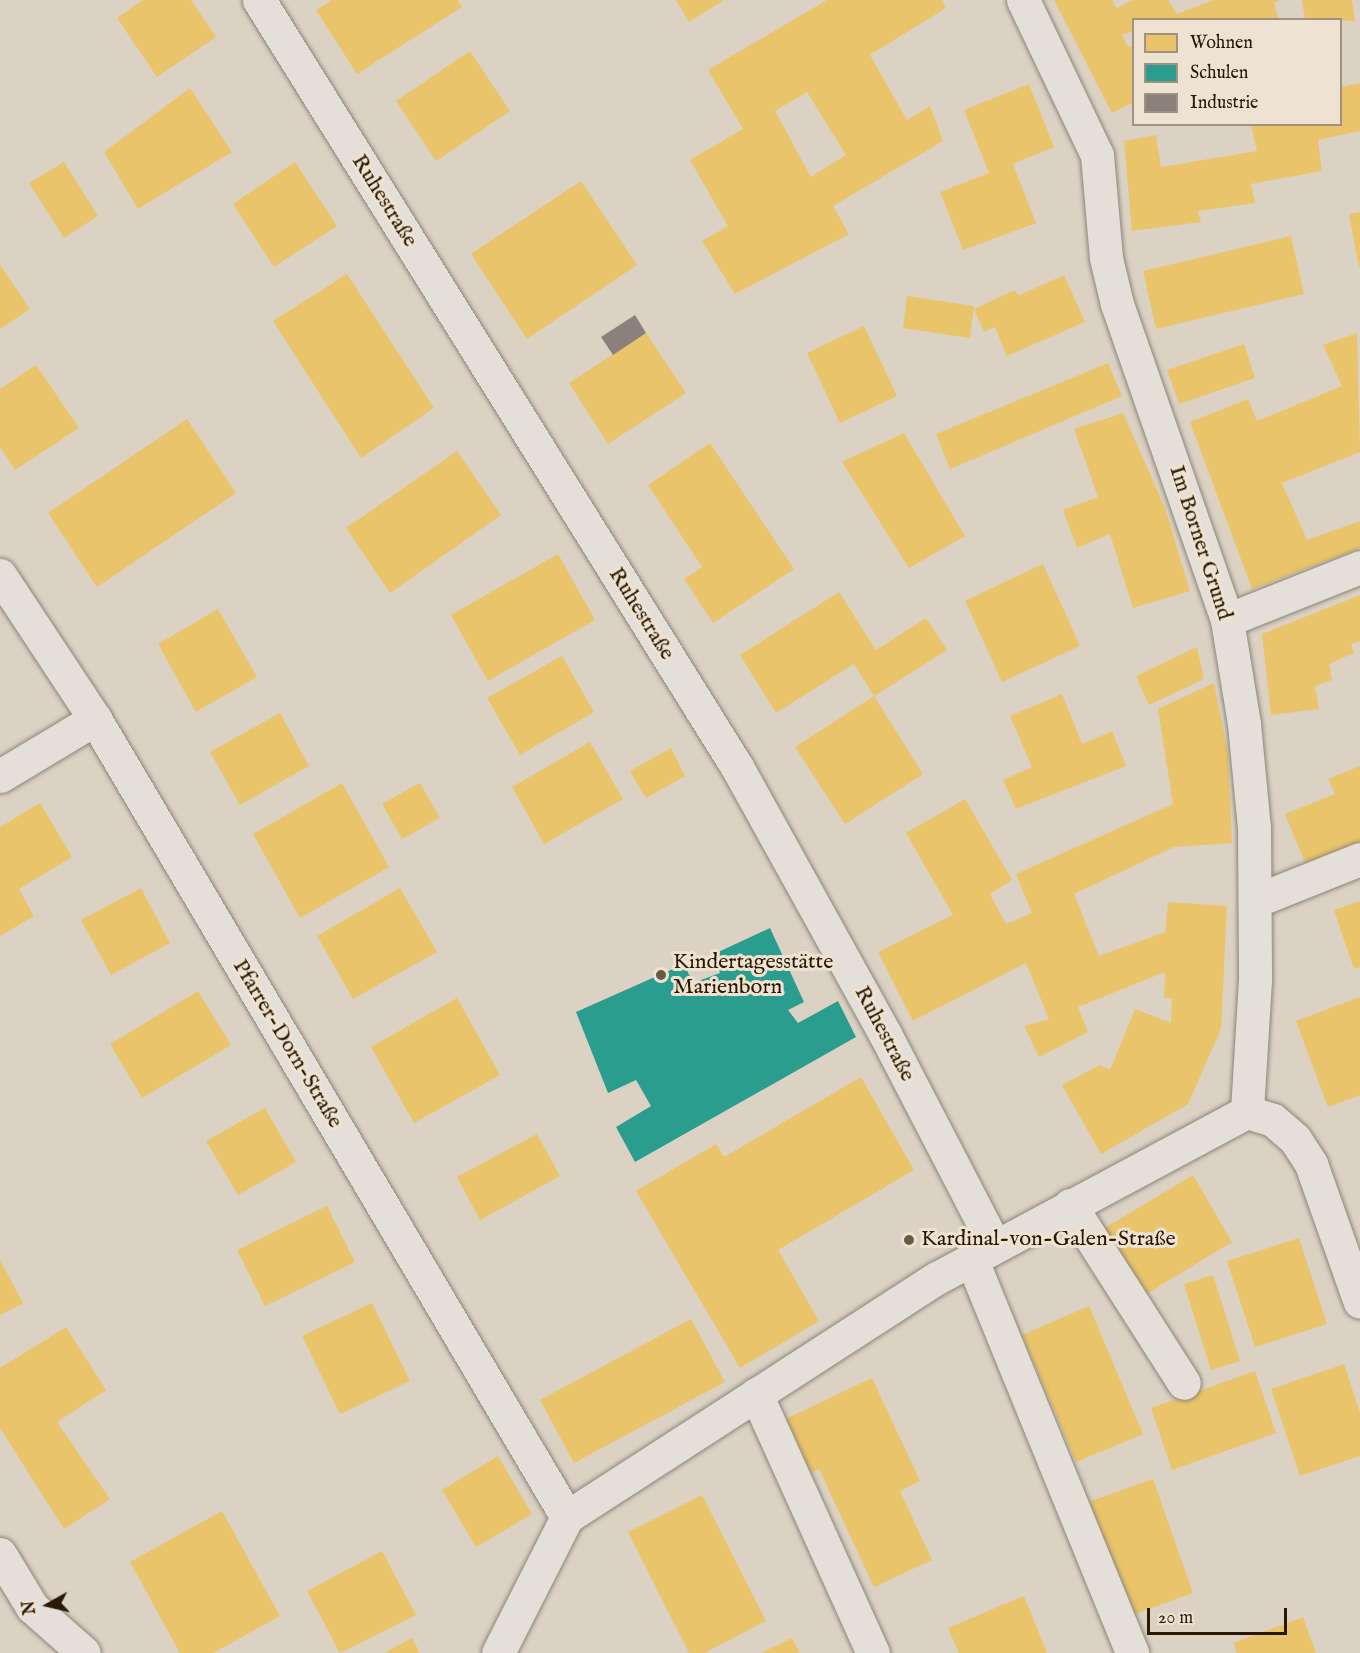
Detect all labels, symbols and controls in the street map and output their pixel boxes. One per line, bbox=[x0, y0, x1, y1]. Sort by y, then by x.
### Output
legend bbox=[1132, 18, 1342, 126]
text: Wohnen bbox=[1190, 32, 1253, 55]
text: Schulen bbox=[1190, 62, 1248, 85]
text: Industrie bbox=[1190, 92, 1258, 115]
street label: Ruhestraße bbox=[345, 150, 423, 252]
street label: Im Borner Grund bbox=[1163, 462, 1237, 624]
street label: Ruhestraße bbox=[602, 563, 680, 665]
place label: Kindertagesstätte Marienborn bbox=[673, 949, 833, 1000]
street label: Pfarrer-Dorn-Straße bbox=[226, 955, 348, 1133]
marker: Kindertagesstätte Marienborn bbox=[654, 968, 668, 982]
street label: Ruhestraße bbox=[848, 982, 920, 1086]
place label: Kardinal-von-Galen-Straße bbox=[921, 1227, 1176, 1253]
marker: Kardinal-von-Galen-Straße bbox=[902, 1233, 916, 1247]
north arrow bbox=[18, 1575, 78, 1635]
scale bar bbox=[1150, 1596, 1290, 1634]
text: N bbox=[19, 1599, 41, 1616]
text: 20 m bbox=[1158, 1607, 1193, 1630]

